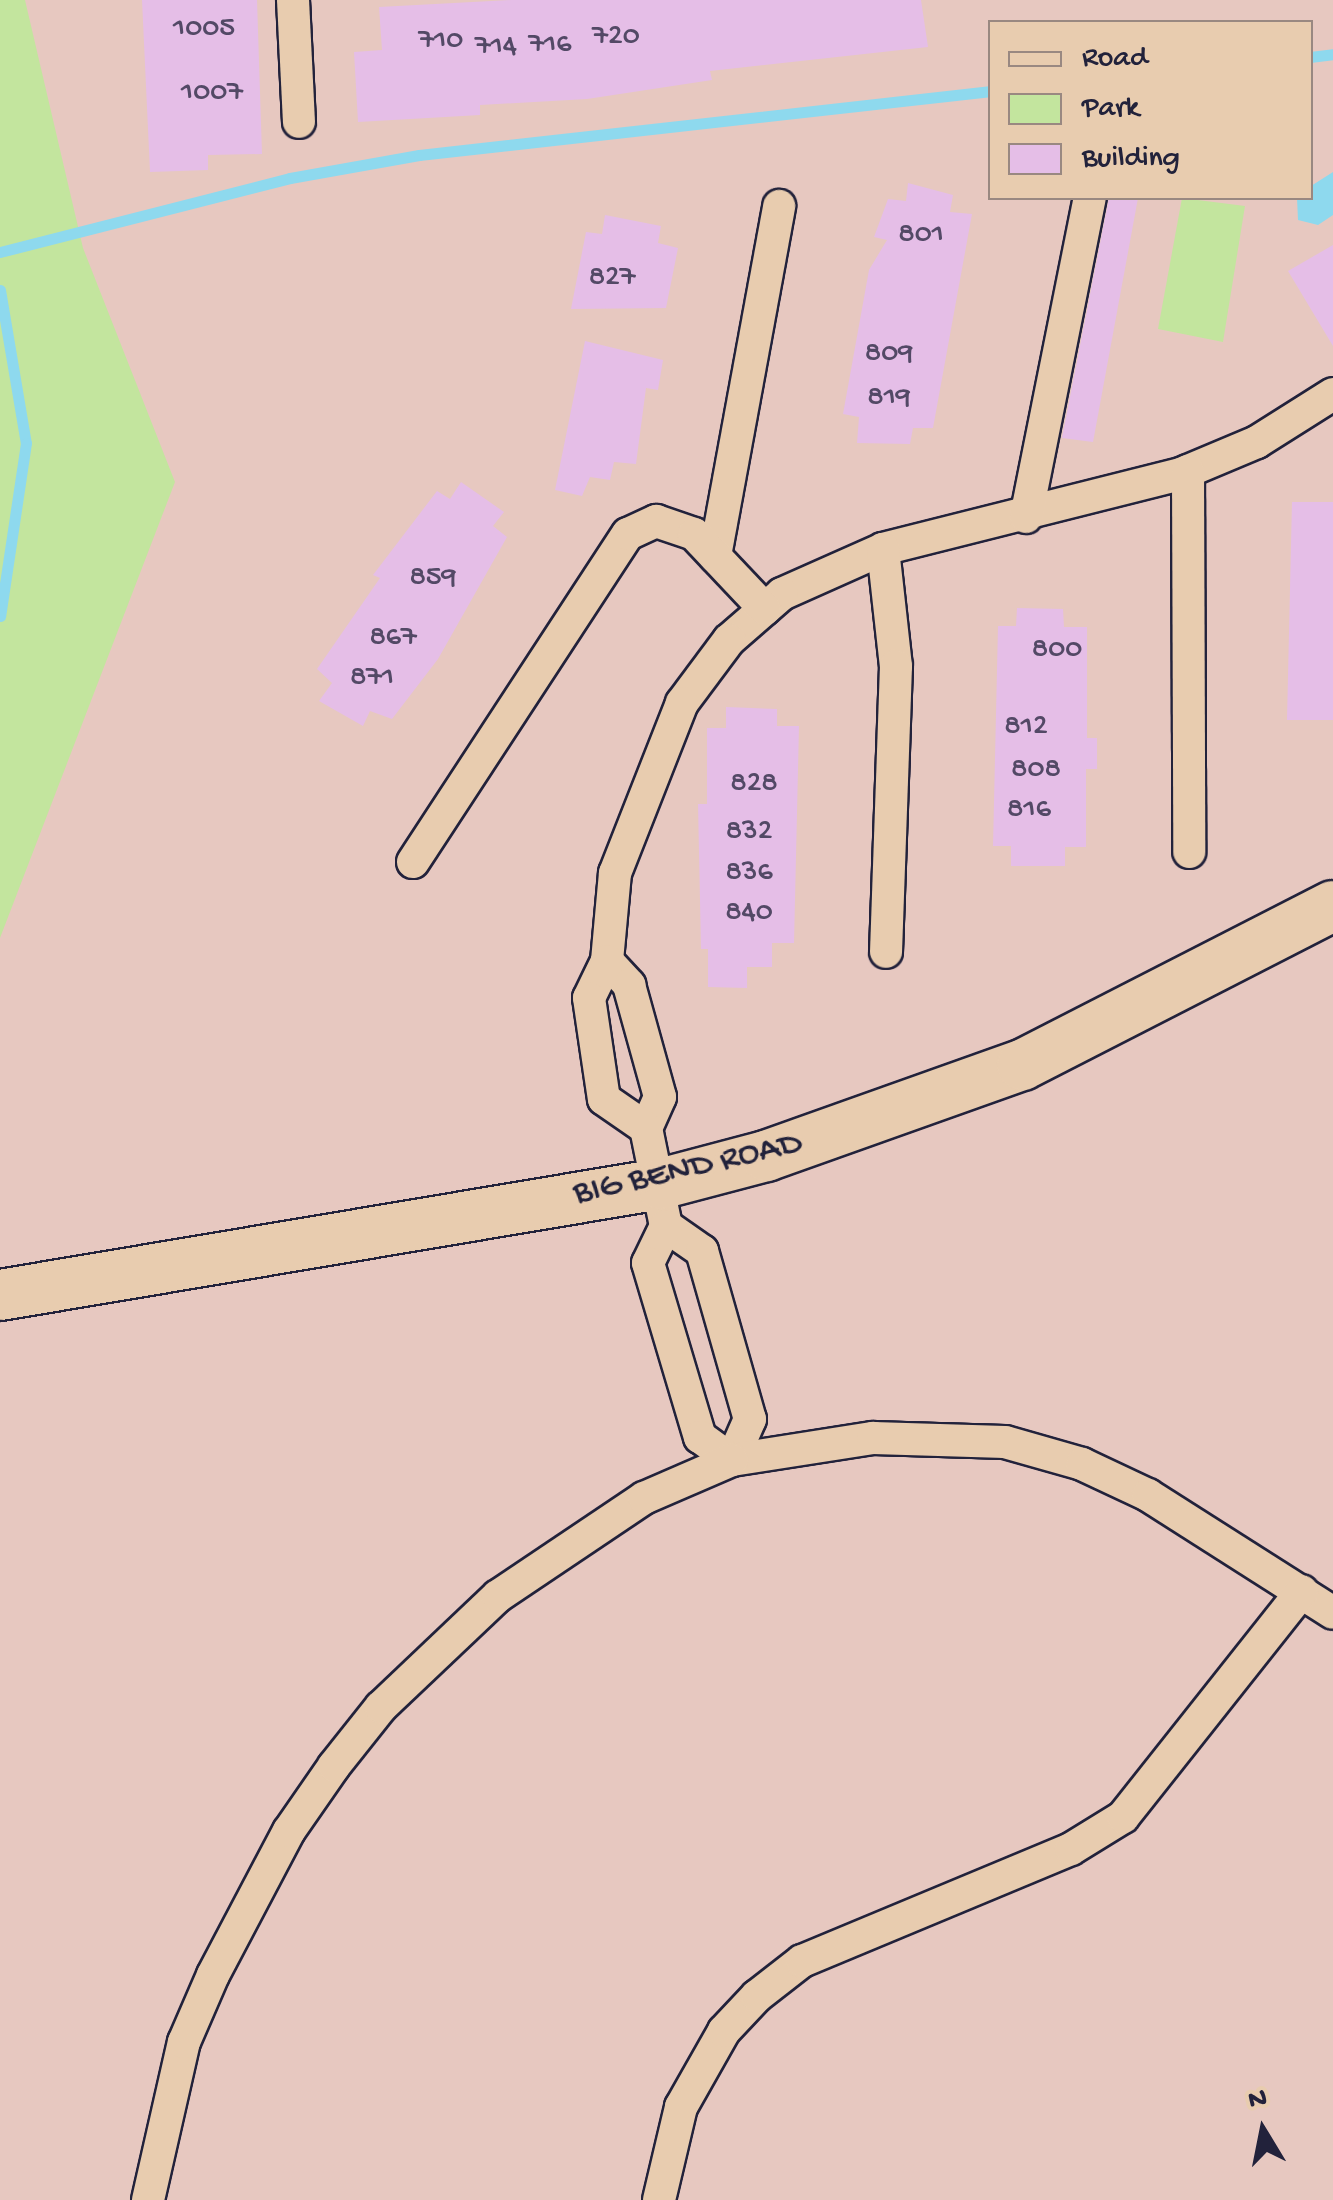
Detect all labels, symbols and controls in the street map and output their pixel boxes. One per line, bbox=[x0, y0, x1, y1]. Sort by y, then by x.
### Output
house number: 1005 bbox=[173, 12, 235, 48]
house number: 720 bbox=[592, 20, 640, 56]
legend bbox=[988, 20, 1313, 200]
house number: 710 bbox=[419, 24, 463, 60]
house number: 716 bbox=[529, 28, 571, 64]
house number: 714 bbox=[475, 30, 517, 66]
text: Road bbox=[1082, 42, 1148, 77]
house number: 1007 bbox=[181, 76, 243, 112]
text: Park bbox=[1082, 92, 1139, 127]
text: Building bbox=[1082, 142, 1180, 177]
house number: 801 bbox=[898, 218, 944, 254]
house number: 827 bbox=[589, 261, 635, 297]
house number: 809 bbox=[865, 337, 913, 373]
house number: 819 bbox=[867, 381, 911, 417]
house number: 859 bbox=[409, 561, 457, 597]
house number: 867 bbox=[369, 621, 417, 657]
house number: 800 bbox=[1032, 633, 1082, 669]
house number: 871 bbox=[350, 661, 394, 697]
house number: 812 bbox=[1004, 710, 1048, 746]
house number: 808 bbox=[1011, 753, 1061, 789]
house number: 828 bbox=[730, 767, 778, 803]
house number: 816 bbox=[1007, 793, 1051, 829]
house number: 832 bbox=[726, 815, 772, 851]
house number: 836 bbox=[725, 856, 773, 892]
house number: 840 bbox=[725, 896, 773, 932]
street label: BIG BEND ROAD bbox=[570, 1123, 806, 1217]
north arrow bbox=[1213, 2080, 1313, 2180]
text: N bbox=[1246, 2082, 1270, 2118]

